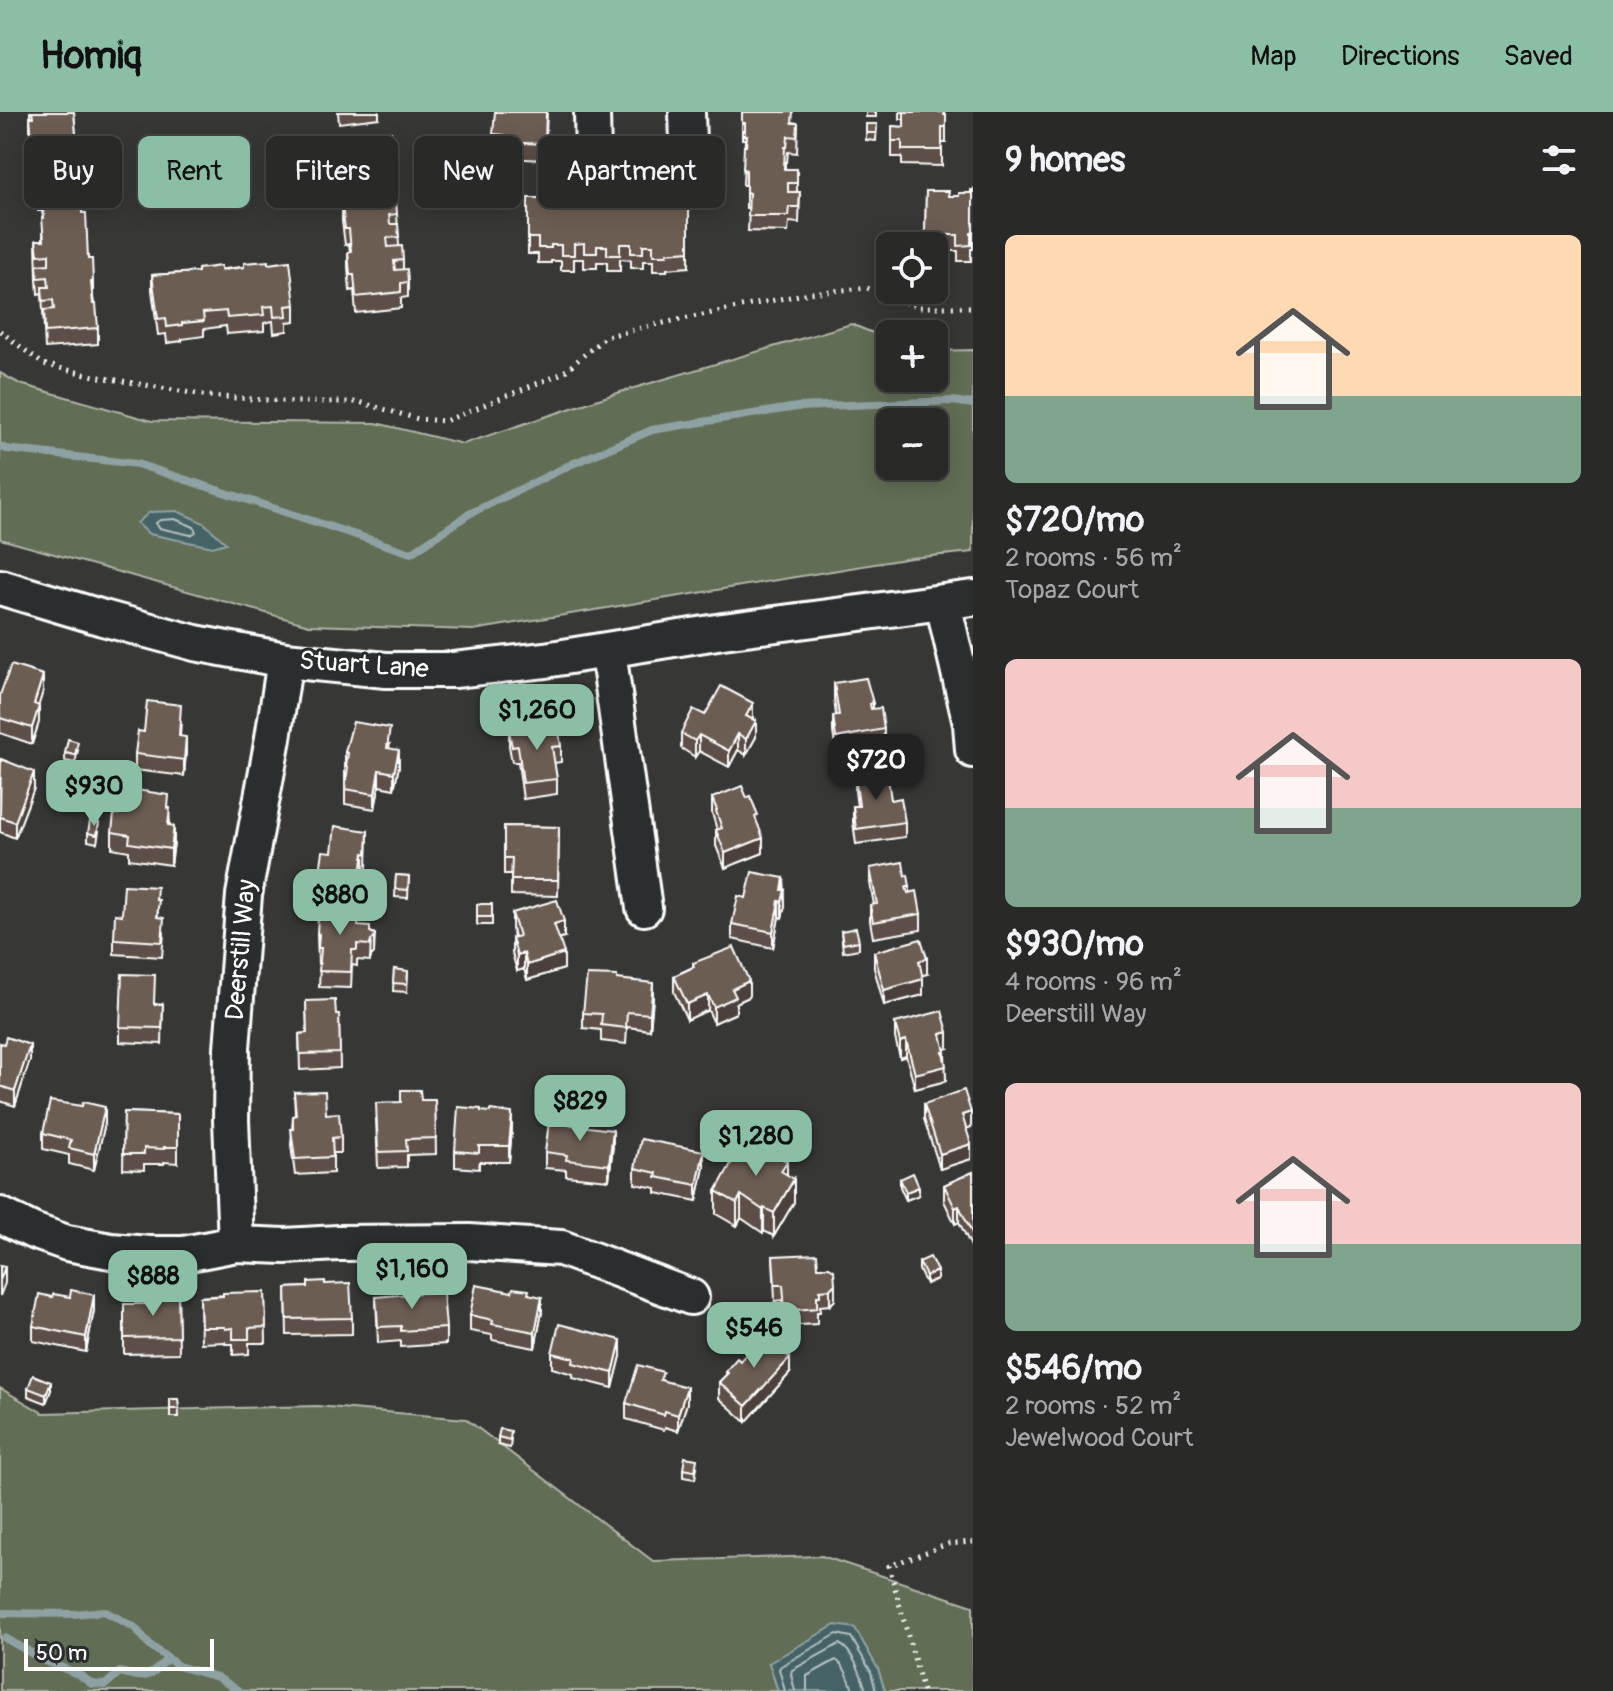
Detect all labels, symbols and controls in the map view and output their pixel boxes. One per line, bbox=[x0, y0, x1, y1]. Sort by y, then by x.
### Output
text: Homiq bbox=[40, 32, 142, 80]
text: Map bbox=[1250, 39, 1297, 74]
text: Directions bbox=[1341, 39, 1460, 74]
text: Saved bbox=[1504, 39, 1573, 74]
chip: Buy bbox=[24, 136, 122, 208]
chip: Rent bbox=[138, 136, 250, 208]
chip: Filters bbox=[266, 136, 398, 208]
chip: New bbox=[414, 136, 522, 208]
chip: Apartment bbox=[538, 136, 725, 208]
icon: filters bbox=[1537, 138, 1581, 182]
text: 9 homes bbox=[1005, 139, 1125, 182]
map controls bbox=[876, 232, 948, 480]
button: locate bbox=[876, 232, 948, 304]
icon: home bbox=[1221, 287, 1365, 431]
button: + bbox=[876, 320, 948, 392]
button: − bbox=[876, 408, 948, 480]
text: $720/mo bbox=[1005, 499, 1144, 542]
text: 2 rooms · 56 m² bbox=[1005, 542, 1182, 574]
text: Topaz Court bbox=[1005, 574, 1139, 606]
street label: Stuart Lane bbox=[298, 645, 430, 685]
pin: $1,260 bbox=[472, 684, 602, 752]
text: $1,260 bbox=[498, 694, 576, 726]
icon: home bbox=[1221, 711, 1365, 855]
pin: $720 bbox=[829, 734, 923, 802]
text: $720 bbox=[846, 744, 906, 776]
pin: $930 bbox=[47, 760, 141, 828]
text: $930 bbox=[64, 770, 124, 802]
pin: $880 bbox=[293, 869, 387, 937]
street label: Deerstill Way bbox=[219, 878, 263, 1022]
text: $880 bbox=[311, 879, 369, 911]
text: $930/mo bbox=[1005, 923, 1144, 966]
text: 4 rooms · 96 m² bbox=[1005, 966, 1182, 998]
text: Deerstill Way bbox=[1005, 998, 1146, 1030]
pin: $829 bbox=[533, 1075, 627, 1143]
text: $829 bbox=[552, 1085, 608, 1117]
pin: $1,280 bbox=[691, 1110, 821, 1178]
text: $1,280 bbox=[718, 1120, 794, 1152]
icon: home bbox=[1221, 1135, 1365, 1279]
pin: $1,160 bbox=[347, 1243, 477, 1311]
pin: $888 bbox=[106, 1250, 200, 1318]
text: $1,160 bbox=[375, 1253, 449, 1285]
text: $888 bbox=[126, 1260, 180, 1292]
pin: $546 bbox=[707, 1302, 801, 1370]
text: $546 bbox=[725, 1312, 783, 1344]
text: $546/mo bbox=[1005, 1347, 1142, 1390]
text: 2 rooms · 52 m² bbox=[1005, 1390, 1181, 1422]
text: Jewelwood Court bbox=[1005, 1422, 1194, 1454]
scale bar bbox=[24, 1635, 214, 1671]
text: 50 m bbox=[36, 1639, 87, 1667]

